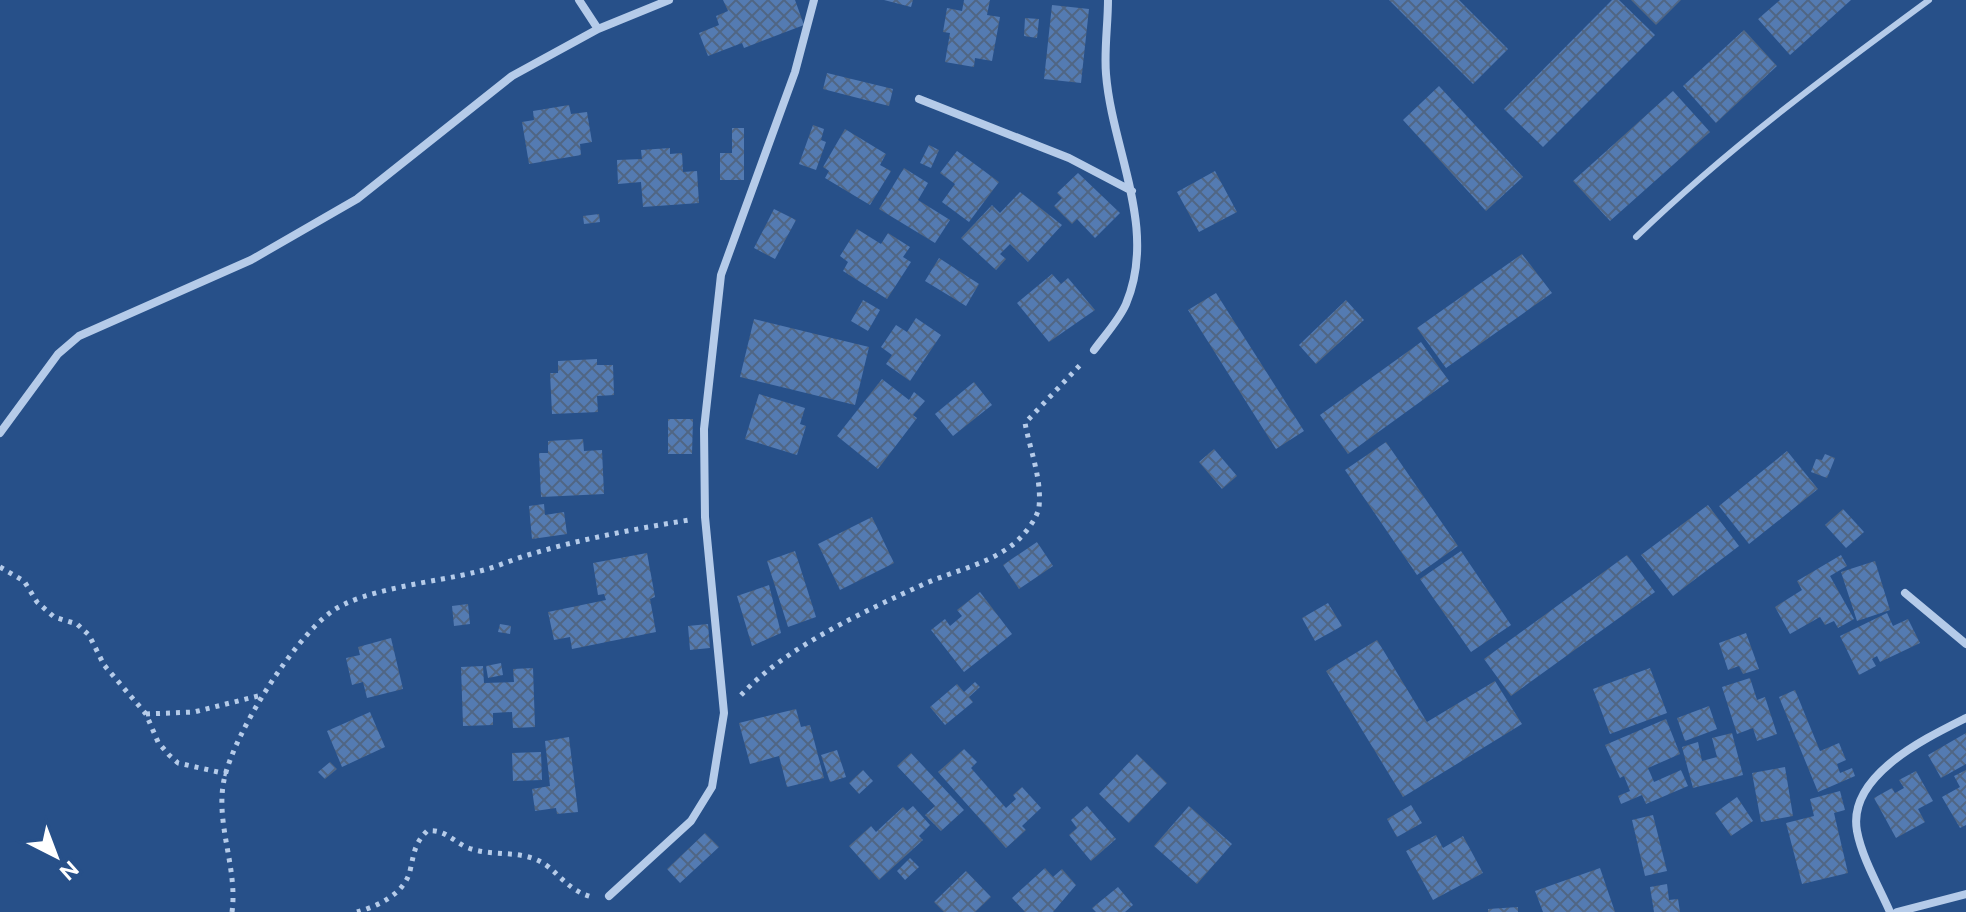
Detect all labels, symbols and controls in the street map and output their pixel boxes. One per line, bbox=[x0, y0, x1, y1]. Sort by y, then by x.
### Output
north arrow bbox=[16, 816, 96, 896]
text: N bbox=[53, 854, 85, 887]

